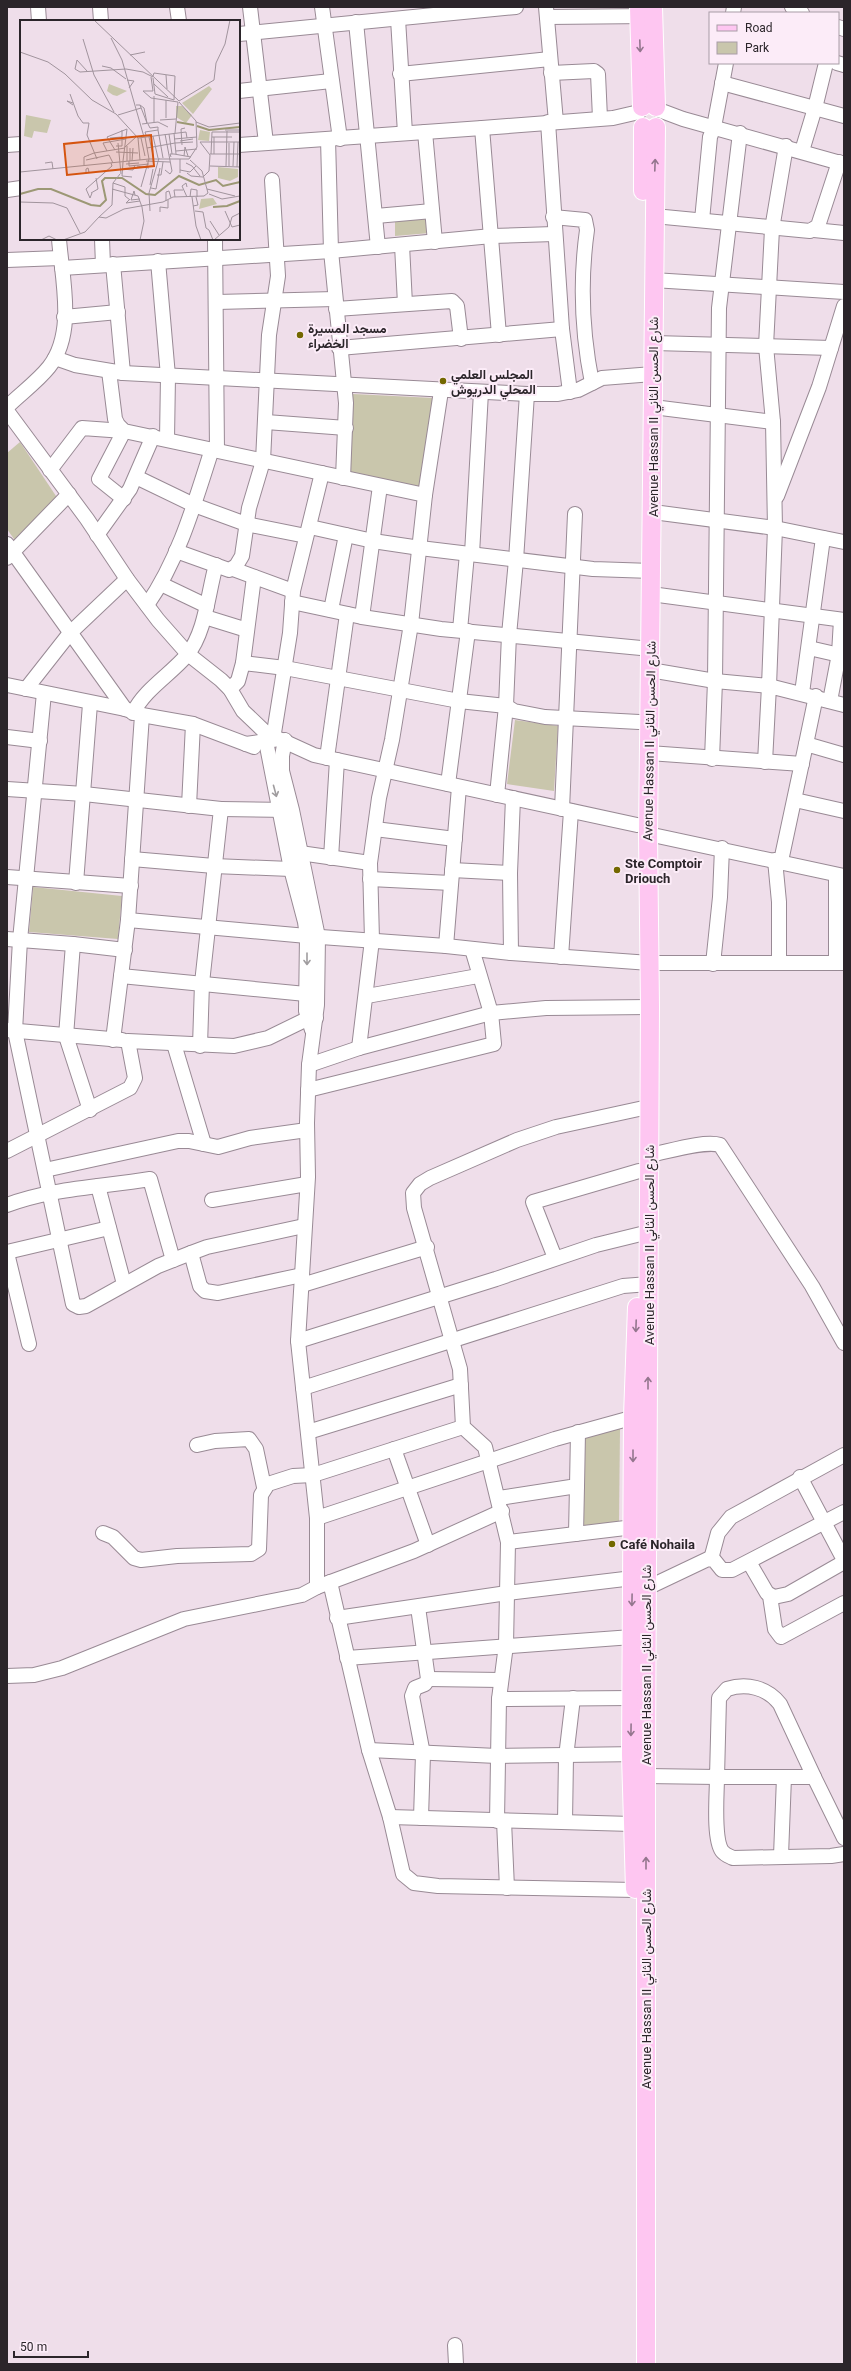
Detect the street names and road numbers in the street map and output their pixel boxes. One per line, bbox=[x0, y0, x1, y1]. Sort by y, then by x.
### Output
street label: Avenue Hassan II شارع الحسن الثاني bbox=[645, 317, 665, 517]
street label: Avenue Hassan II شارع الحسن الثاني bbox=[639, 641, 663, 841]
street label: Avenue Hassan II شارع الحسن الثاني bbox=[641, 1145, 661, 1345]
street label: Avenue Hassan II شارع الحسن الثاني bbox=[638, 1565, 658, 1765]
street label: Avenue Hassan II شارع الحسن الثاني bbox=[638, 1889, 658, 2089]

